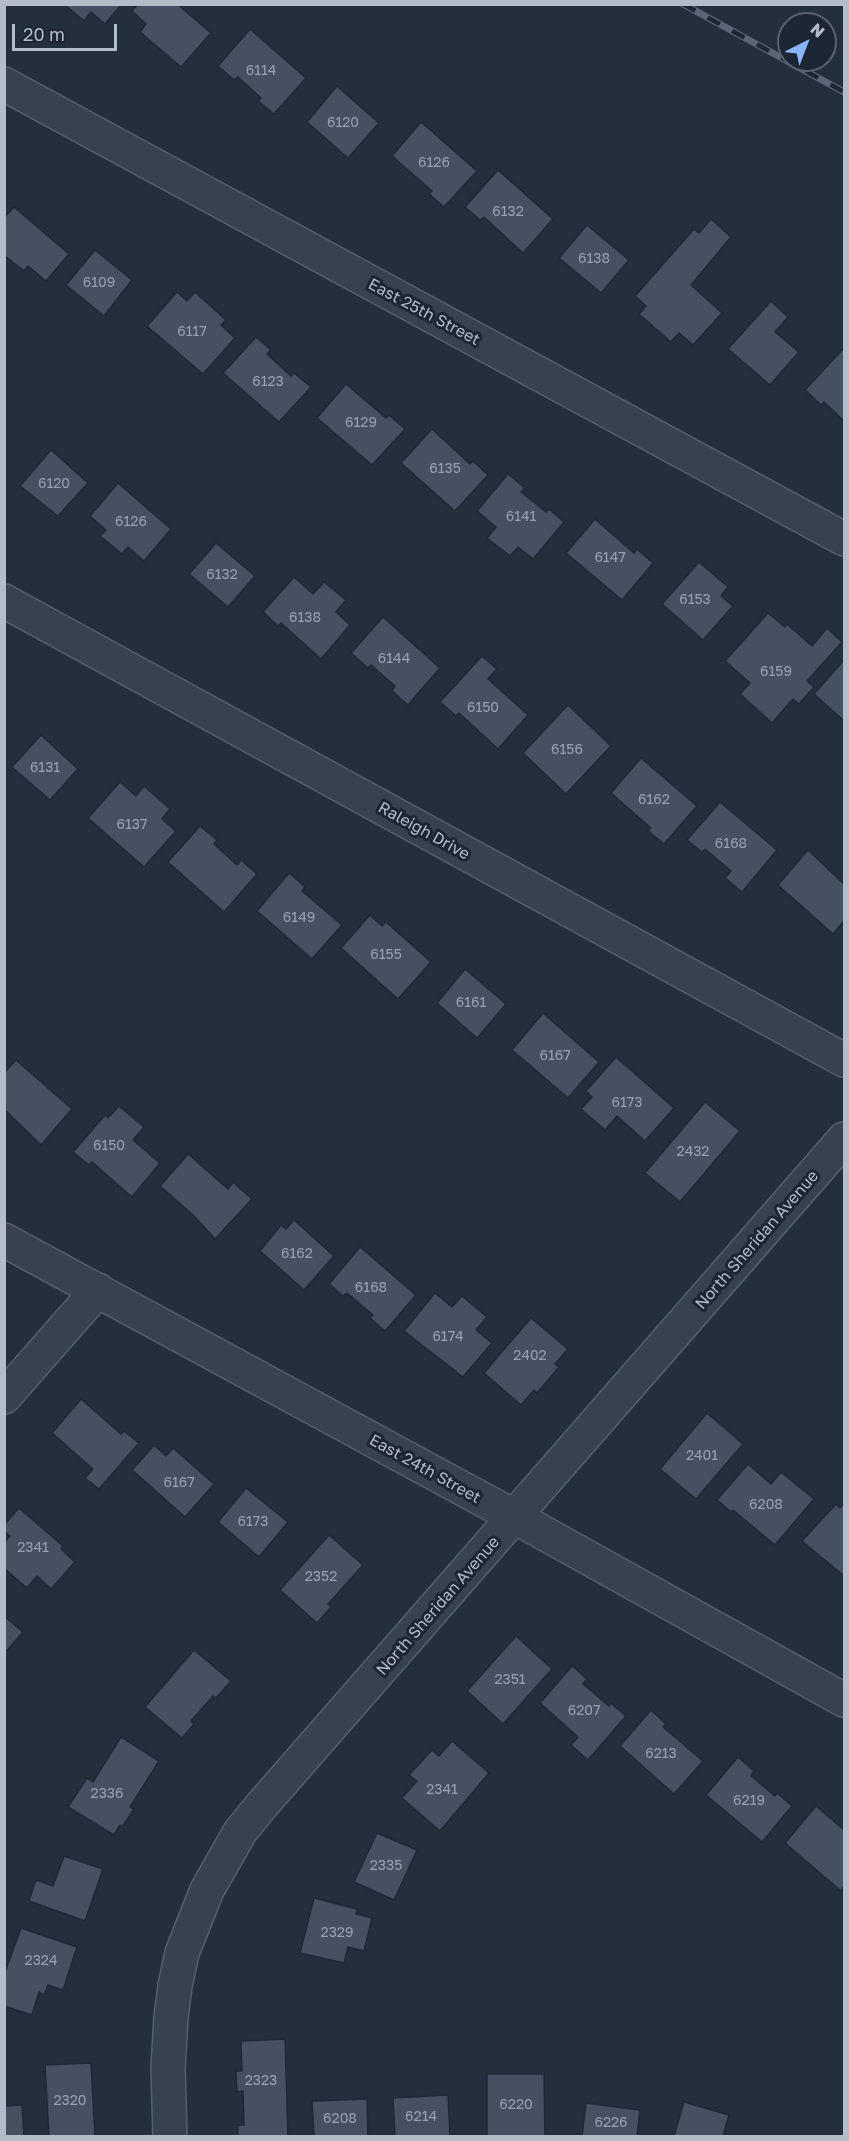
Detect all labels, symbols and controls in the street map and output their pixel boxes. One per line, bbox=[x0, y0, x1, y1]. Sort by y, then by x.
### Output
scale bar bbox=[15, 12, 120, 50]
north arrow bbox=[777, 12, 837, 72]
text: N bbox=[806, 19, 829, 42]
text: 20 m bbox=[23, 23, 65, 45]
house number: 6114 bbox=[246, 63, 276, 79]
house number: 6120 bbox=[327, 115, 359, 131]
house number: 6126 bbox=[418, 155, 450, 171]
house number: 6132 bbox=[492, 204, 524, 220]
house number: 6138 bbox=[578, 251, 610, 267]
street label: East 25th Street bbox=[365, 274, 483, 350]
house number: 6109 bbox=[83, 275, 115, 291]
house number: 6117 bbox=[177, 324, 207, 340]
house number: 6123 bbox=[252, 374, 284, 390]
house number: 6129 bbox=[345, 415, 377, 431]
house number: 6135 bbox=[429, 461, 461, 477]
house number: 6120 bbox=[38, 476, 70, 492]
house number: 6141 bbox=[506, 509, 536, 525]
house number: 6126 bbox=[115, 514, 147, 530]
house number: 6147 bbox=[594, 550, 626, 566]
house number: 6132 bbox=[206, 567, 238, 583]
house number: 6153 bbox=[679, 592, 711, 608]
house number: 6138 bbox=[289, 610, 321, 626]
house number: 6144 bbox=[378, 651, 410, 667]
house number: 6159 bbox=[760, 664, 792, 680]
house number: 6150 bbox=[467, 700, 499, 716]
house number: 6156 bbox=[551, 742, 583, 758]
house number: 6131 bbox=[30, 760, 60, 776]
house number: 6162 bbox=[638, 792, 670, 808]
street label: Raleigh Drive bbox=[375, 798, 473, 864]
house number: 6137 bbox=[117, 817, 147, 833]
house number: 6168 bbox=[715, 836, 747, 852]
house number: 6149 bbox=[283, 910, 315, 926]
house number: 6155 bbox=[370, 947, 402, 963]
house number: 6161 bbox=[456, 995, 486, 1011]
house number: 6167 bbox=[539, 1048, 571, 1064]
house number: 6173 bbox=[612, 1095, 642, 1111]
house number: 6150 bbox=[93, 1138, 125, 1154]
house number: 2432 bbox=[677, 1144, 709, 1160]
street label: North Sheridan Avenue bbox=[691, 1167, 823, 1313]
house number: 6162 bbox=[281, 1246, 313, 1262]
house number: 6168 bbox=[355, 1280, 387, 1296]
house number: 6174 bbox=[432, 1329, 464, 1345]
house number: 2402 bbox=[513, 1348, 547, 1364]
street label: East 24th Street bbox=[366, 1431, 484, 1507]
house number: 2401 bbox=[686, 1448, 718, 1464]
house number: 6167 bbox=[163, 1475, 195, 1491]
house number: 6208 bbox=[749, 1497, 783, 1513]
house number: 6173 bbox=[238, 1514, 268, 1530]
street label: North Sheridan Avenue bbox=[372, 1533, 504, 1679]
house number: 2341 bbox=[17, 1540, 49, 1556]
house number: 2352 bbox=[305, 1569, 337, 1585]
house number: 2351 bbox=[494, 1672, 526, 1688]
house number: 6207 bbox=[568, 1703, 600, 1719]
house number: 6213 bbox=[645, 1746, 677, 1762]
house number: 2341 bbox=[426, 1782, 458, 1798]
house number: 2336 bbox=[91, 1786, 123, 1802]
house number: 6219 bbox=[733, 1793, 765, 1809]
house number: 2335 bbox=[370, 1858, 402, 1874]
house number: 2329 bbox=[321, 1925, 353, 1941]
house number: 2324 bbox=[25, 1953, 57, 1969]
house number: 2323 bbox=[245, 2073, 277, 2089]
house number: 2320 bbox=[53, 2093, 87, 2109]
house number: 6220 bbox=[499, 2097, 533, 2113]
house number: 6214 bbox=[405, 2109, 437, 2125]
house number: 6208 bbox=[323, 2111, 357, 2127]
house number: 6226 bbox=[594, 2115, 628, 2131]

